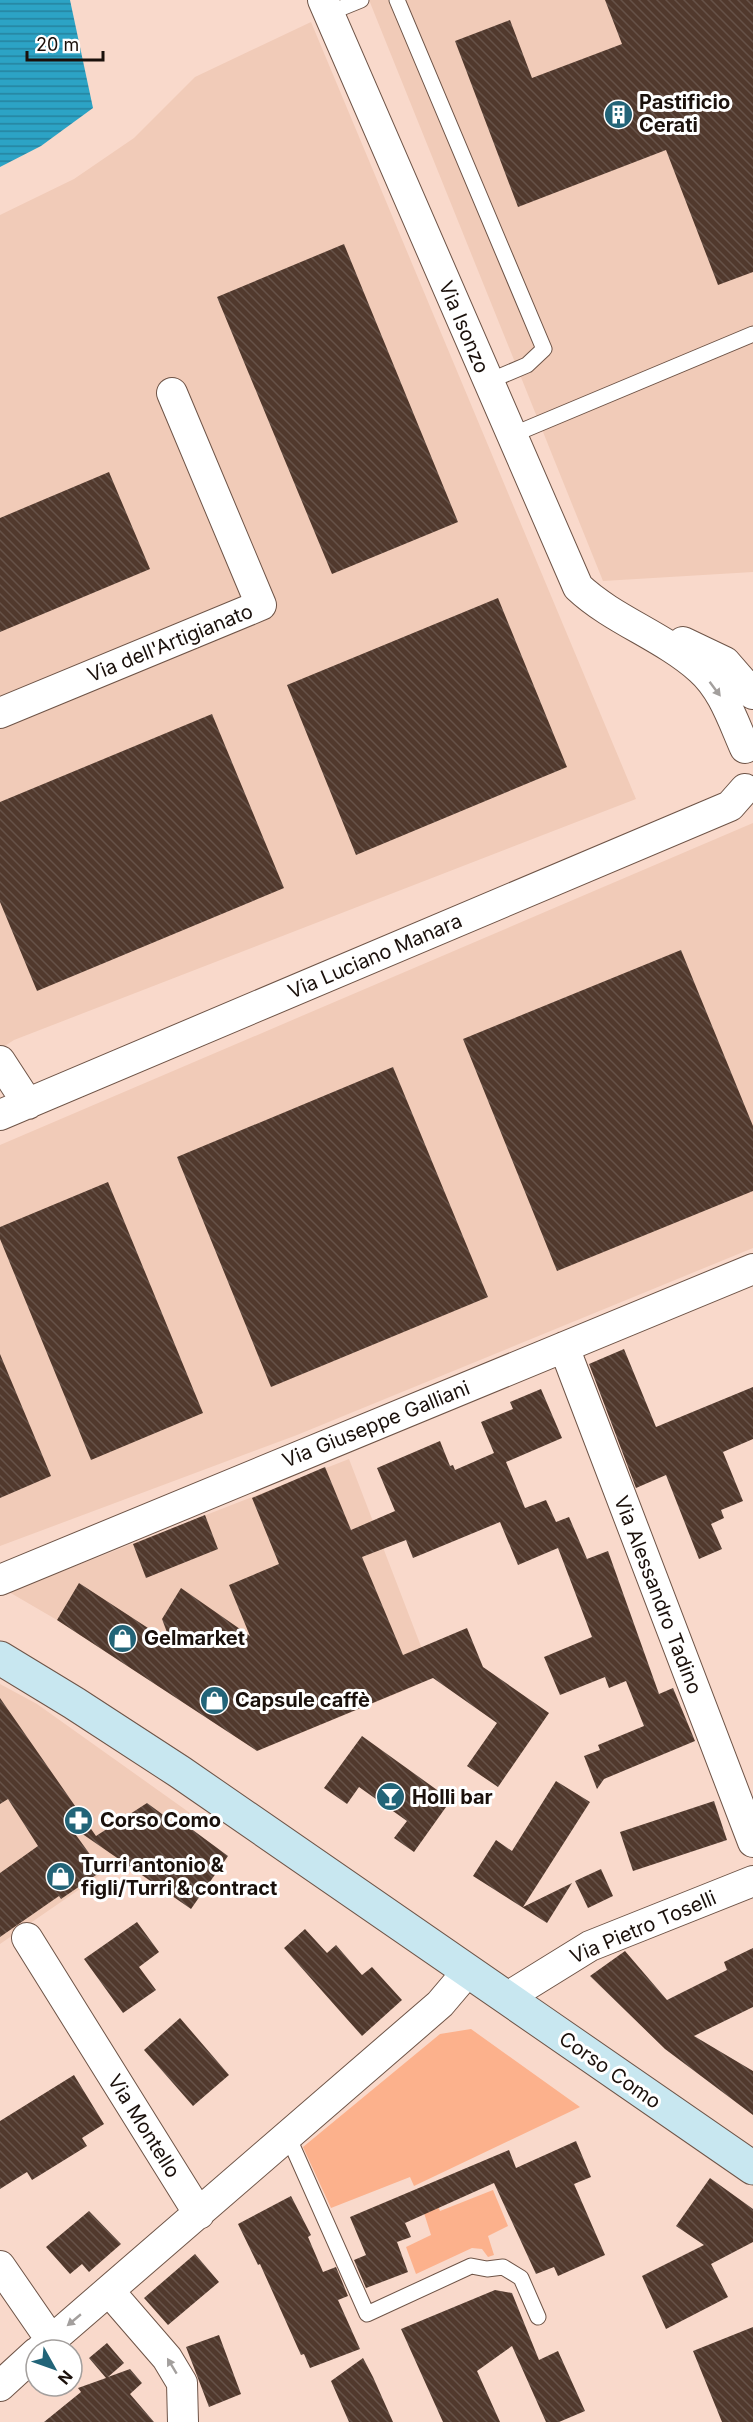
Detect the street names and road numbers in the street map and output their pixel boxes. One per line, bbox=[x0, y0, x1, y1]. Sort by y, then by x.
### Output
street label: Via Isonzo bbox=[434, 277, 494, 377]
street label: Via dell'Artigianato bbox=[84, 599, 256, 687]
street label: Via Luciano Manara bbox=[284, 908, 466, 1004]
street label: Via Giuseppe Galliani bbox=[279, 1375, 473, 1473]
street label: Via Alessandro Tadino bbox=[609, 1492, 707, 1698]
street label: Via Pietro Toselli bbox=[566, 1885, 720, 1969]
street label: Corso Como bbox=[555, 2026, 665, 2114]
street label: Via Montello bbox=[103, 2070, 185, 2182]

